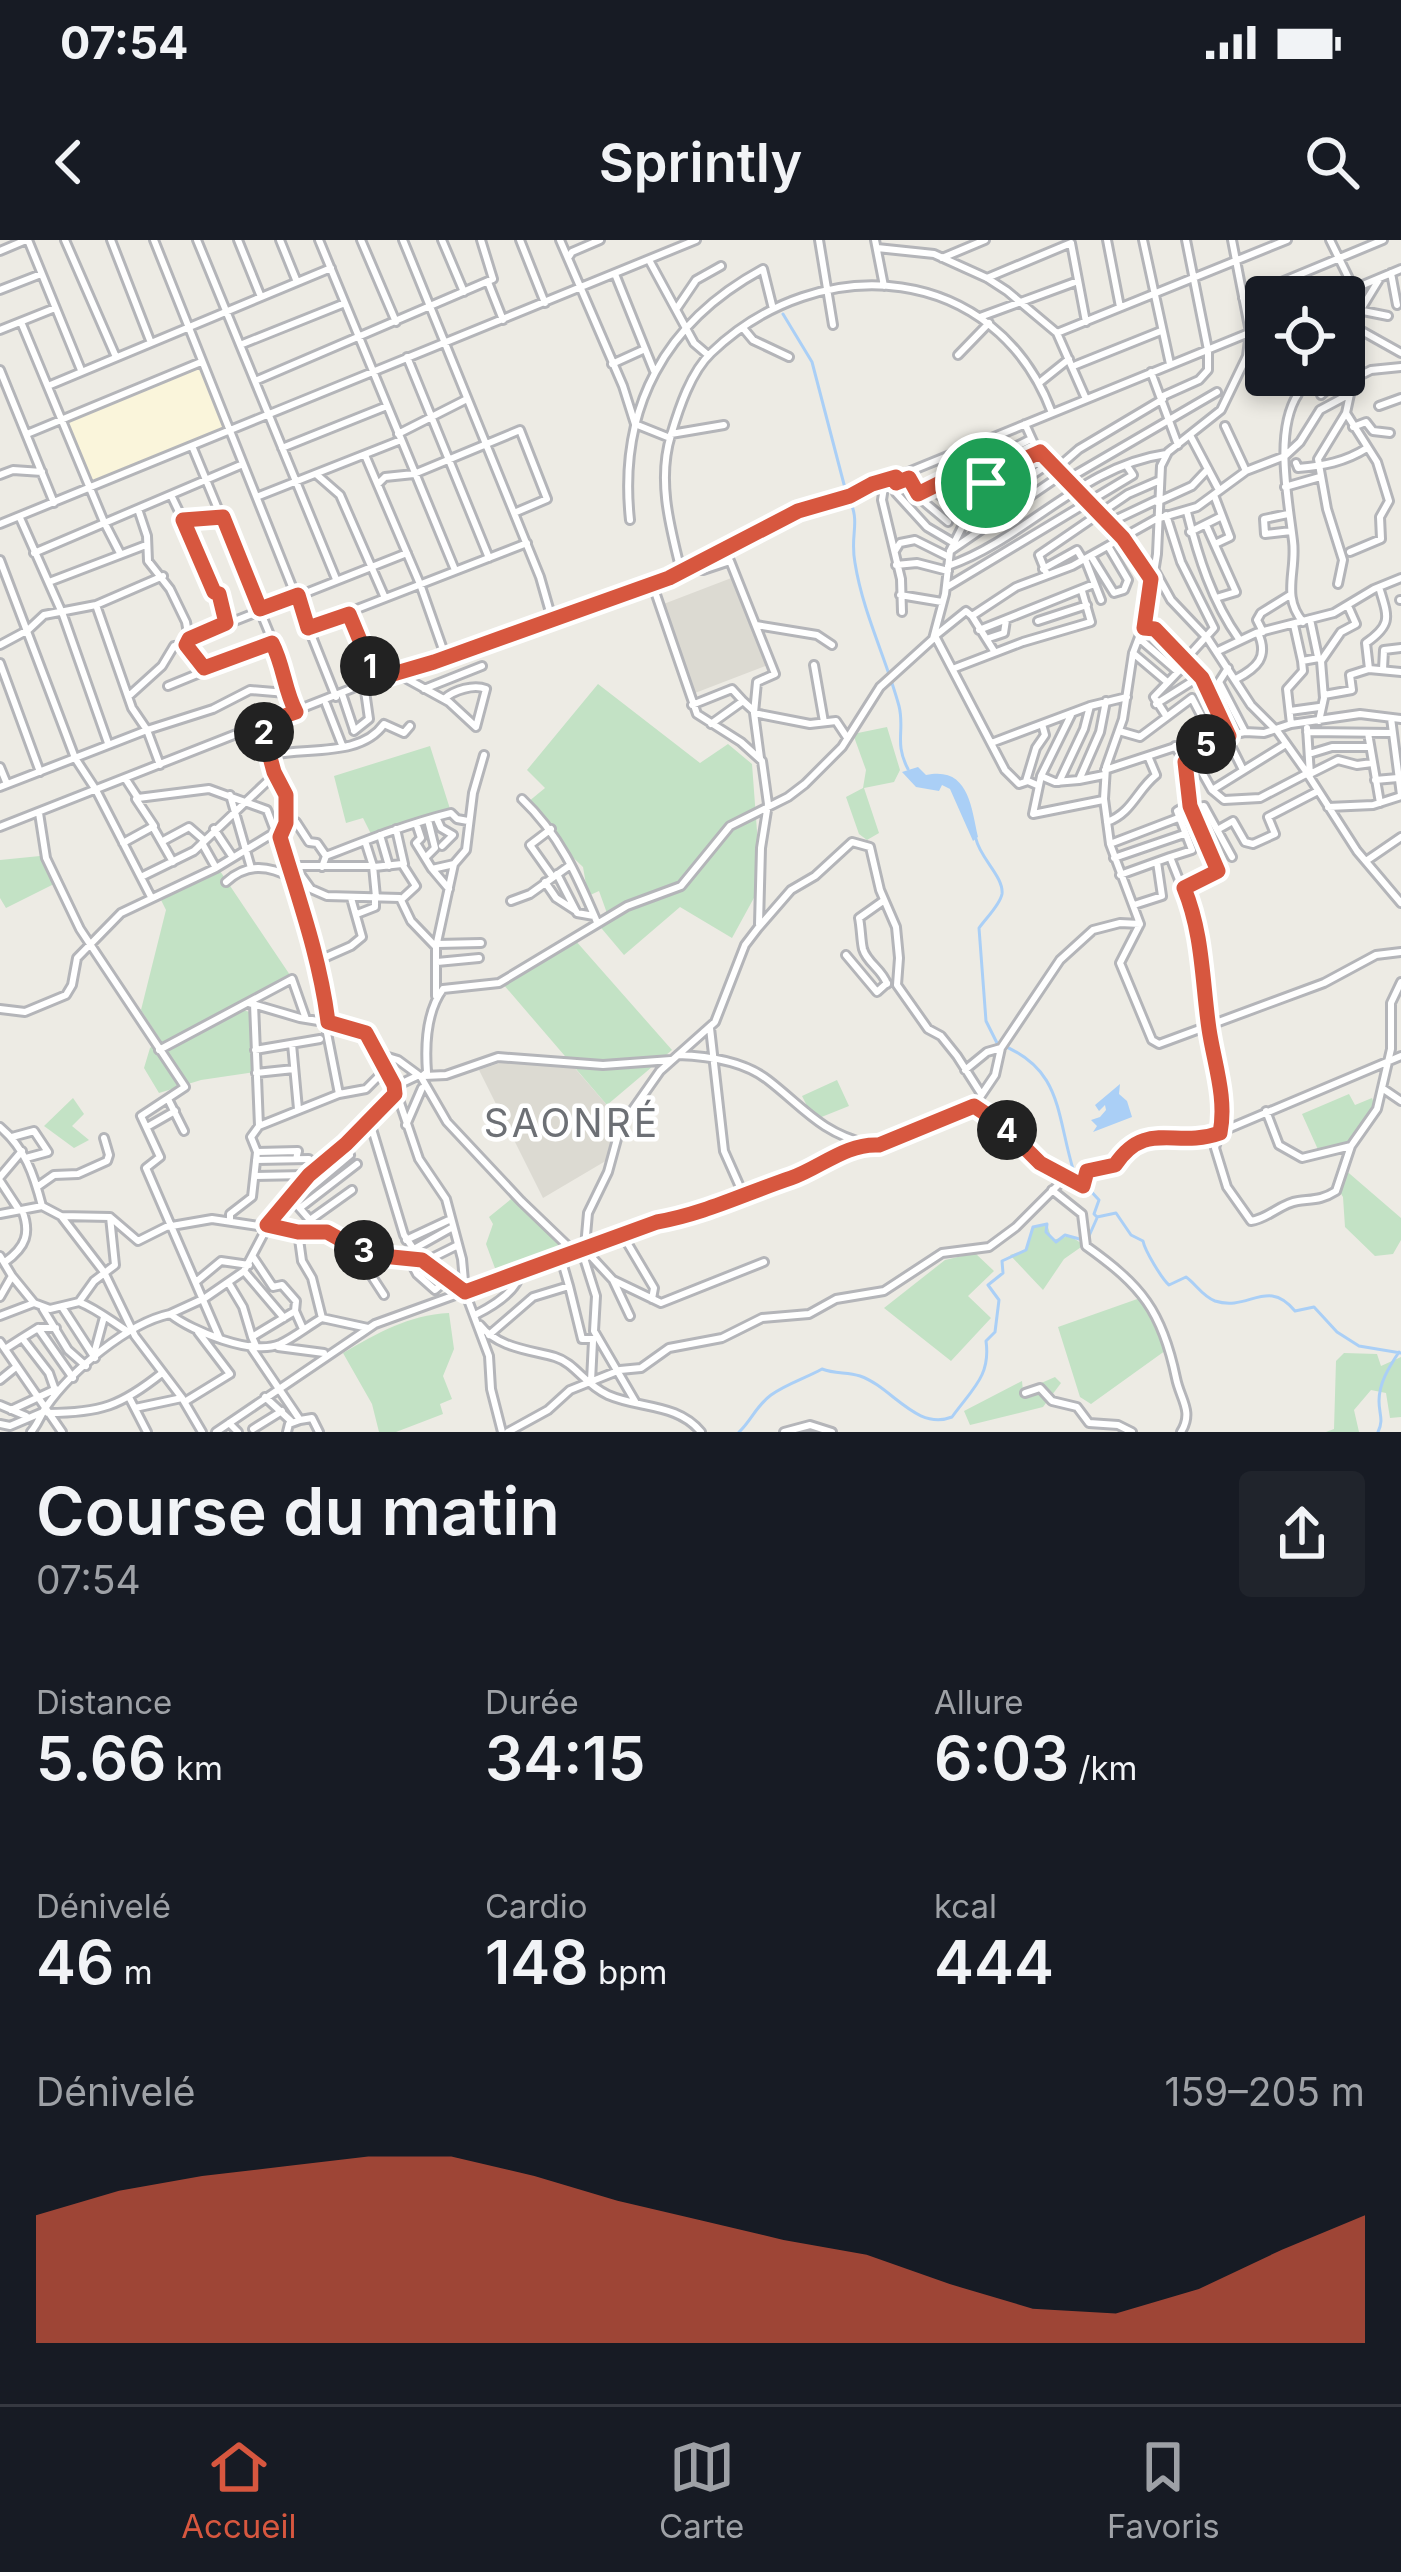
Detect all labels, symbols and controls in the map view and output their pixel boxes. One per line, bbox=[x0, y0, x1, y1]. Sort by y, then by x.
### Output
text: 07:54 bbox=[60, 15, 188, 70]
icon: back bbox=[36, 129, 102, 195]
icon: search bbox=[1299, 129, 1365, 195]
text: Sprintly bbox=[599, 130, 802, 195]
map controls bbox=[1245, 276, 1365, 396]
button: locate bbox=[1245, 276, 1365, 396]
pin bbox=[935, 432, 1037, 534]
icon: arrive bbox=[953, 450, 1019, 516]
pin: 1 bbox=[340, 636, 400, 696]
text: 1 bbox=[363, 646, 377, 686]
pin: 2 bbox=[234, 702, 294, 762]
text: 2 bbox=[254, 712, 274, 752]
pin: 5 bbox=[1176, 714, 1236, 774]
text: 5 bbox=[1195, 724, 1217, 764]
district label: SAONRÉ bbox=[484, 1099, 660, 1146]
pin: 4 bbox=[977, 1100, 1037, 1160]
text: 4 bbox=[996, 1110, 1018, 1150]
pin: 3 bbox=[334, 1220, 394, 1280]
text: 3 bbox=[353, 1230, 375, 1270]
text: Course du matin bbox=[36, 1471, 560, 1551]
button: share bbox=[1239, 1471, 1365, 1597]
text: 07:54 bbox=[36, 1556, 141, 1603]
text: Distance bbox=[36, 1682, 172, 1722]
text: Durée bbox=[485, 1682, 579, 1722]
text: Allure bbox=[934, 1682, 1023, 1722]
text: 5.66 bbox=[36, 1722, 167, 1794]
text: 34:15 bbox=[485, 1722, 645, 1794]
text: 6:03 bbox=[934, 1722, 1069, 1794]
text: km bbox=[167, 1748, 223, 1788]
text: /km bbox=[1069, 1748, 1137, 1788]
text: Dénivelé bbox=[36, 1886, 171, 1926]
text: Cardio bbox=[485, 1886, 588, 1926]
text: kcal bbox=[934, 1886, 997, 1926]
text: 46 bbox=[36, 1926, 114, 1998]
text: 148 bbox=[485, 1926, 589, 1998]
text: 444 bbox=[934, 1926, 1054, 1998]
text: m bbox=[114, 1952, 153, 1992]
text: bpm bbox=[589, 1952, 667, 1992]
text: Dénivelé bbox=[36, 2068, 195, 2115]
text: 159–205 m bbox=[1165, 2068, 1365, 2115]
tab: Accueil bbox=[181, 2434, 297, 2546]
tab: Carte bbox=[659, 2434, 744, 2546]
tab: Favoris bbox=[1107, 2434, 1220, 2546]

